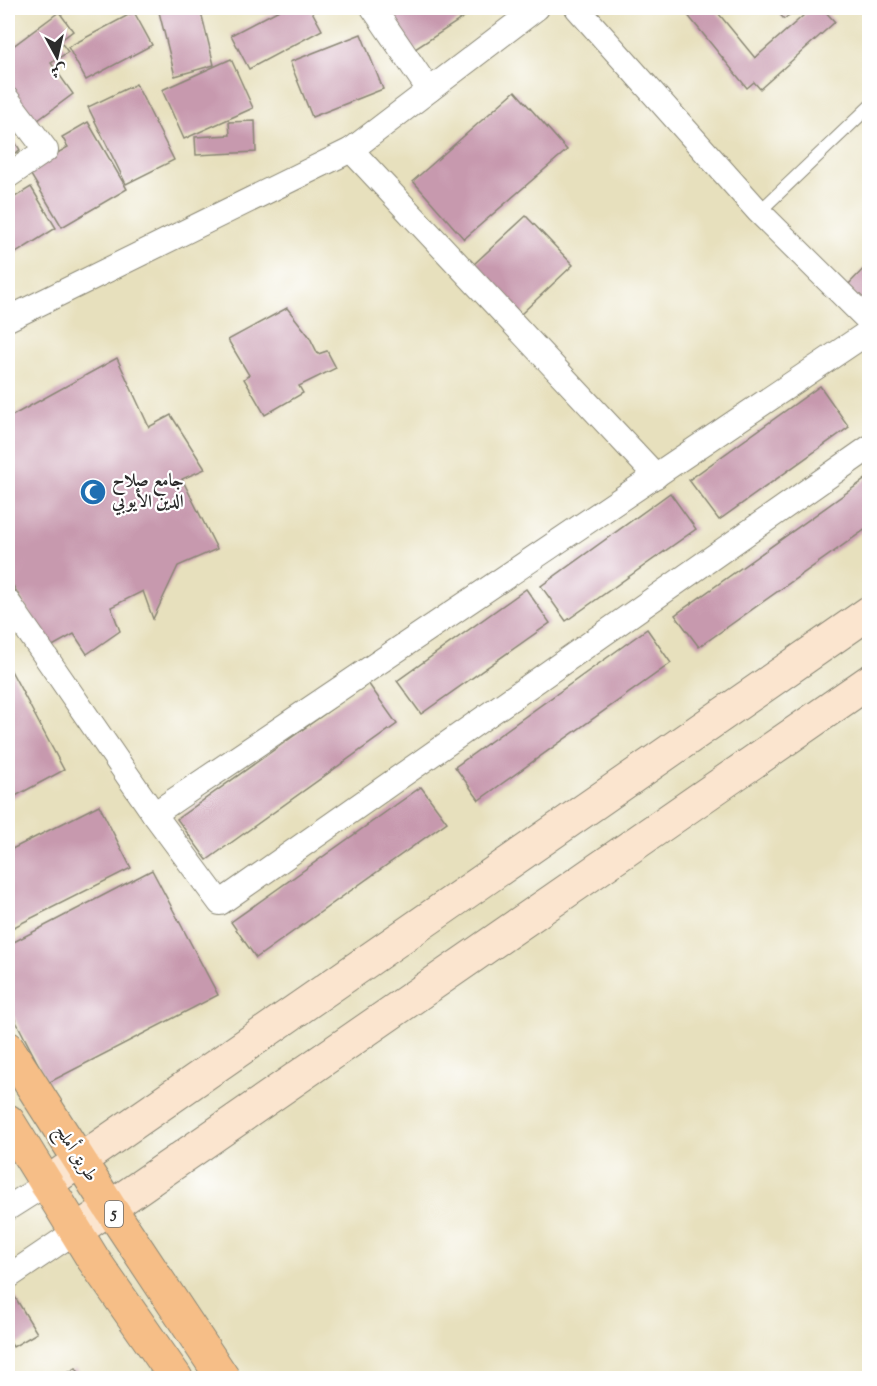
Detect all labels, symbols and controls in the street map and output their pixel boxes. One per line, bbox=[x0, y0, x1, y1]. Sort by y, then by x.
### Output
north arrow bbox=[27, 27, 87, 87]
text: ش bbox=[49, 57, 68, 82]
place label: جامع صلاح الدين الأيوبي bbox=[111, 469, 184, 516]
mosque icon: جامع صلاح الدين الأيوبي bbox=[78, 477, 108, 507]
street label: طريق أملج bbox=[46, 1119, 105, 1188]
road number: 5 bbox=[105, 1201, 123, 1227]

